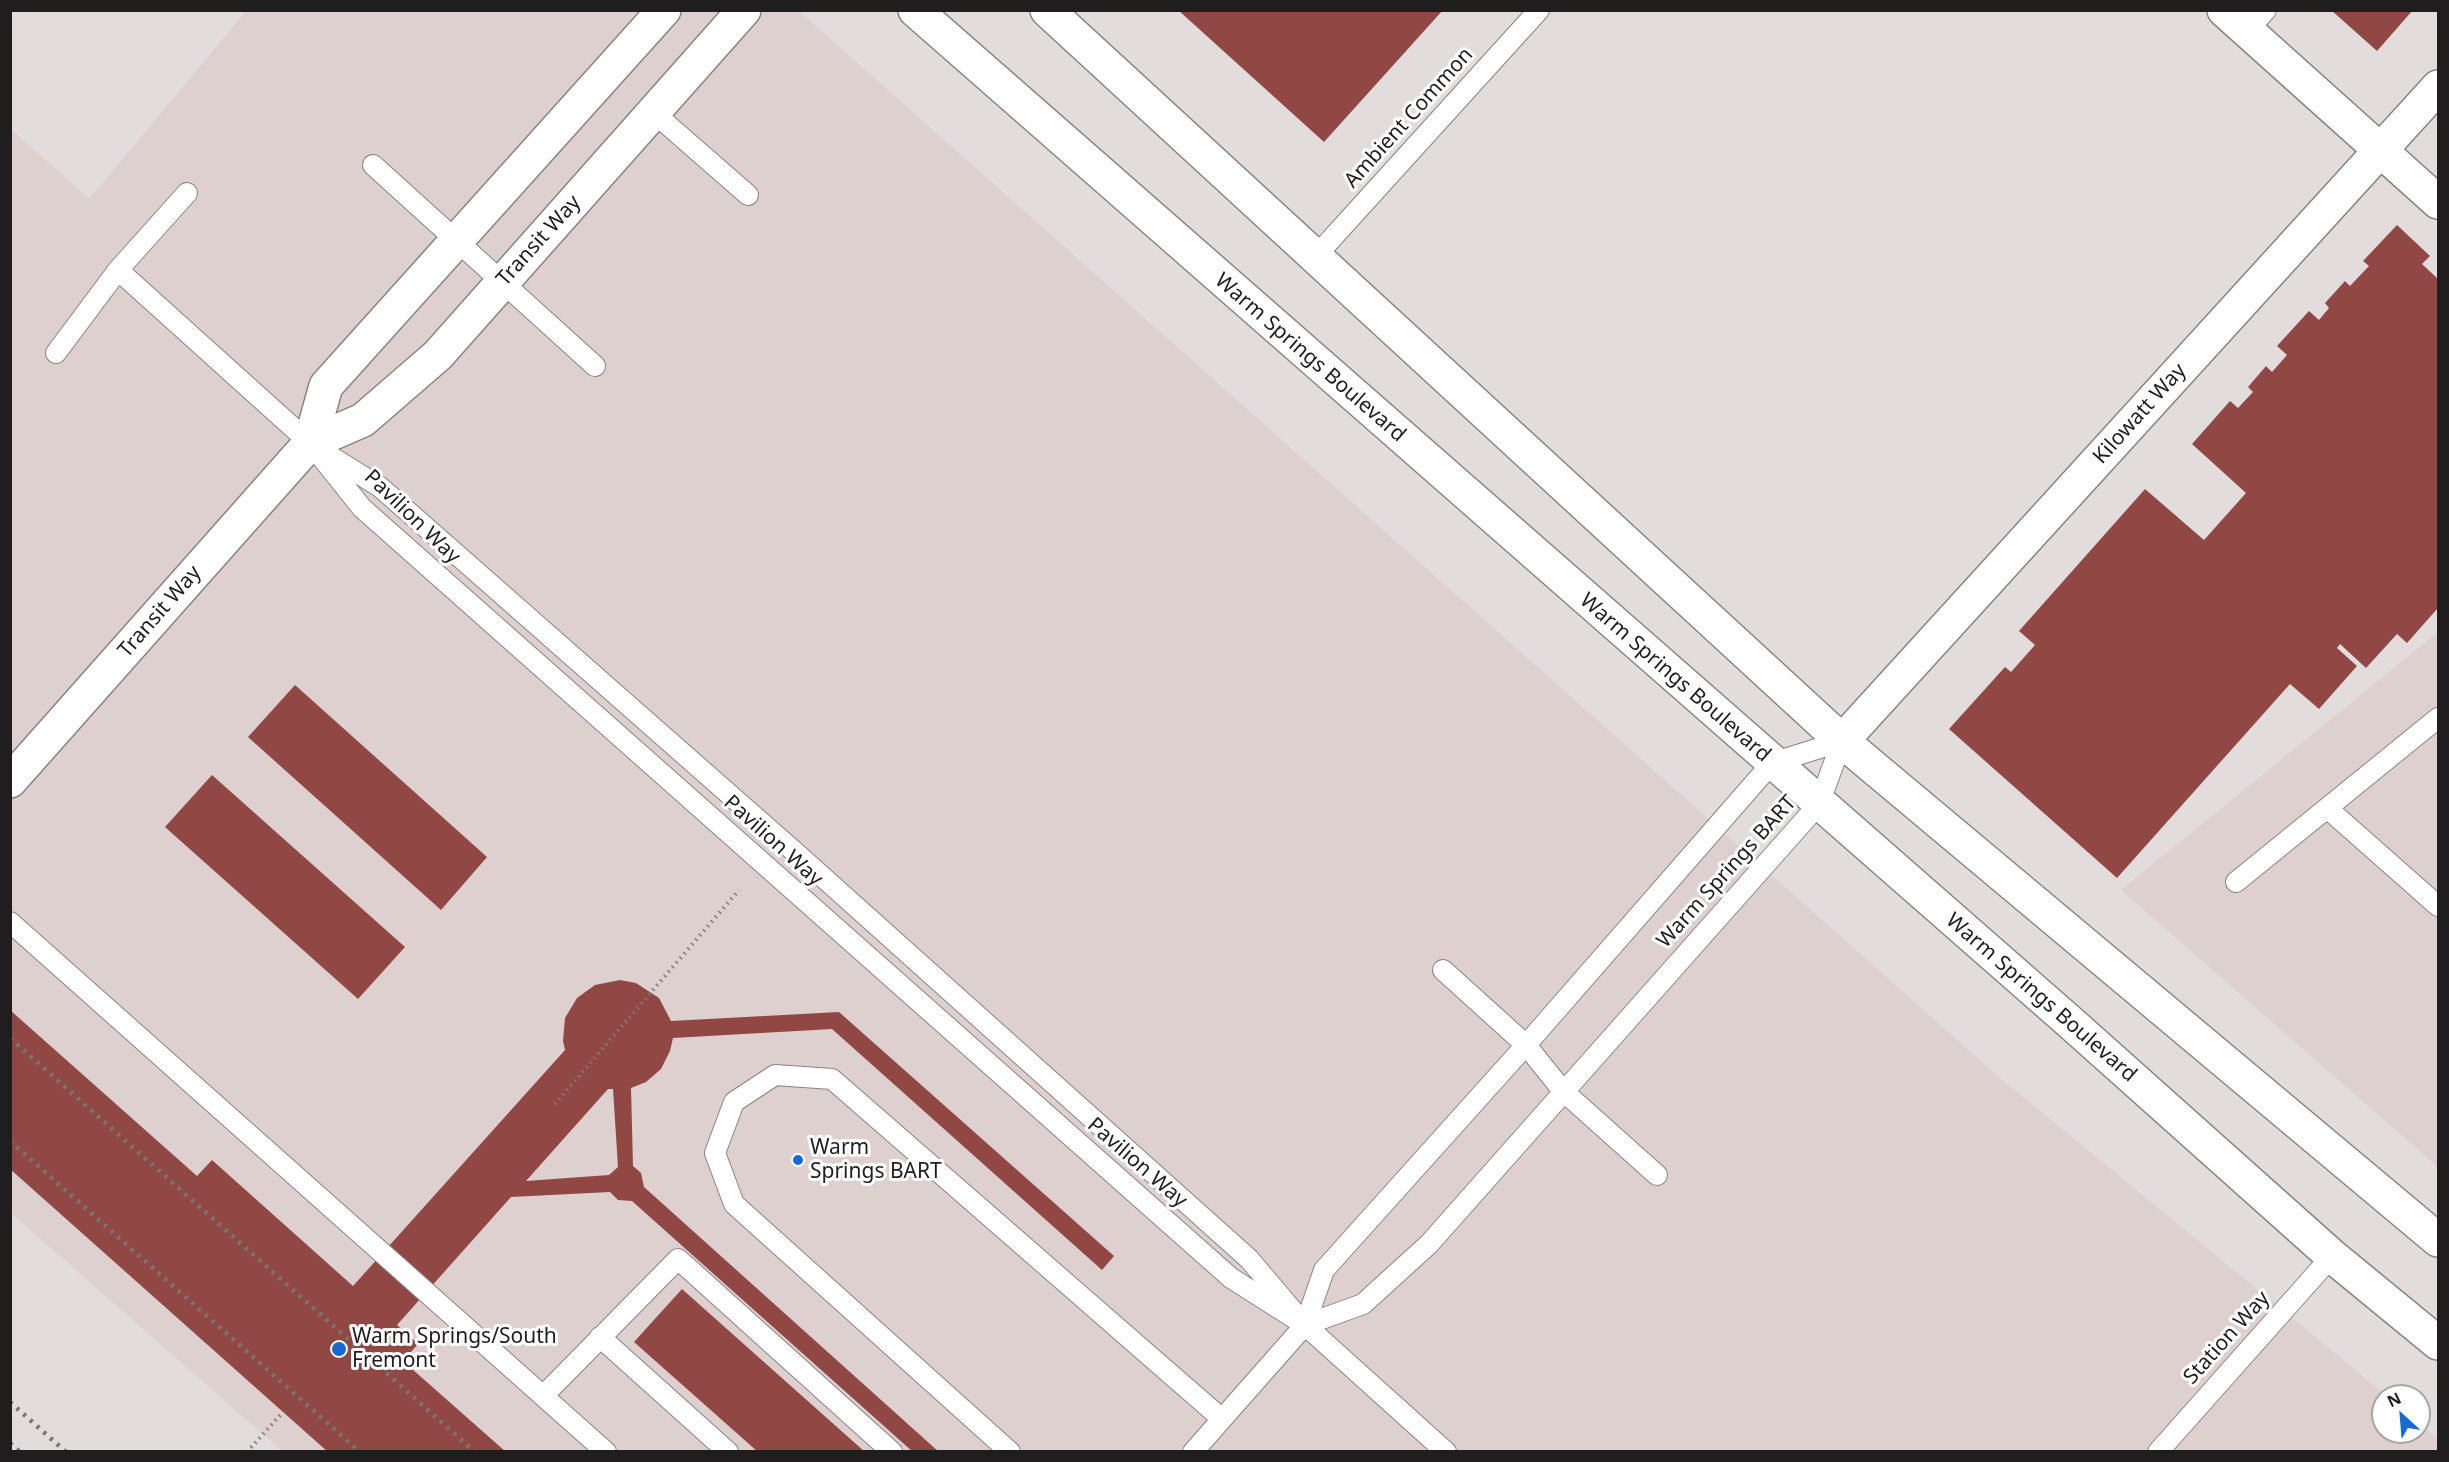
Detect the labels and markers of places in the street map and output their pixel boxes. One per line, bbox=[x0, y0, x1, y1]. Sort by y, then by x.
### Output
place label: Warm Springs BART bbox=[810, 1135, 942, 1185]
marker: Warm Springs BART bbox=[791, 1153, 805, 1167]
place label: Warm Springs/South Fremont bbox=[352, 1324, 557, 1374]
marker: Warm Springs/South Fremont bbox=[330, 1340, 348, 1358]

